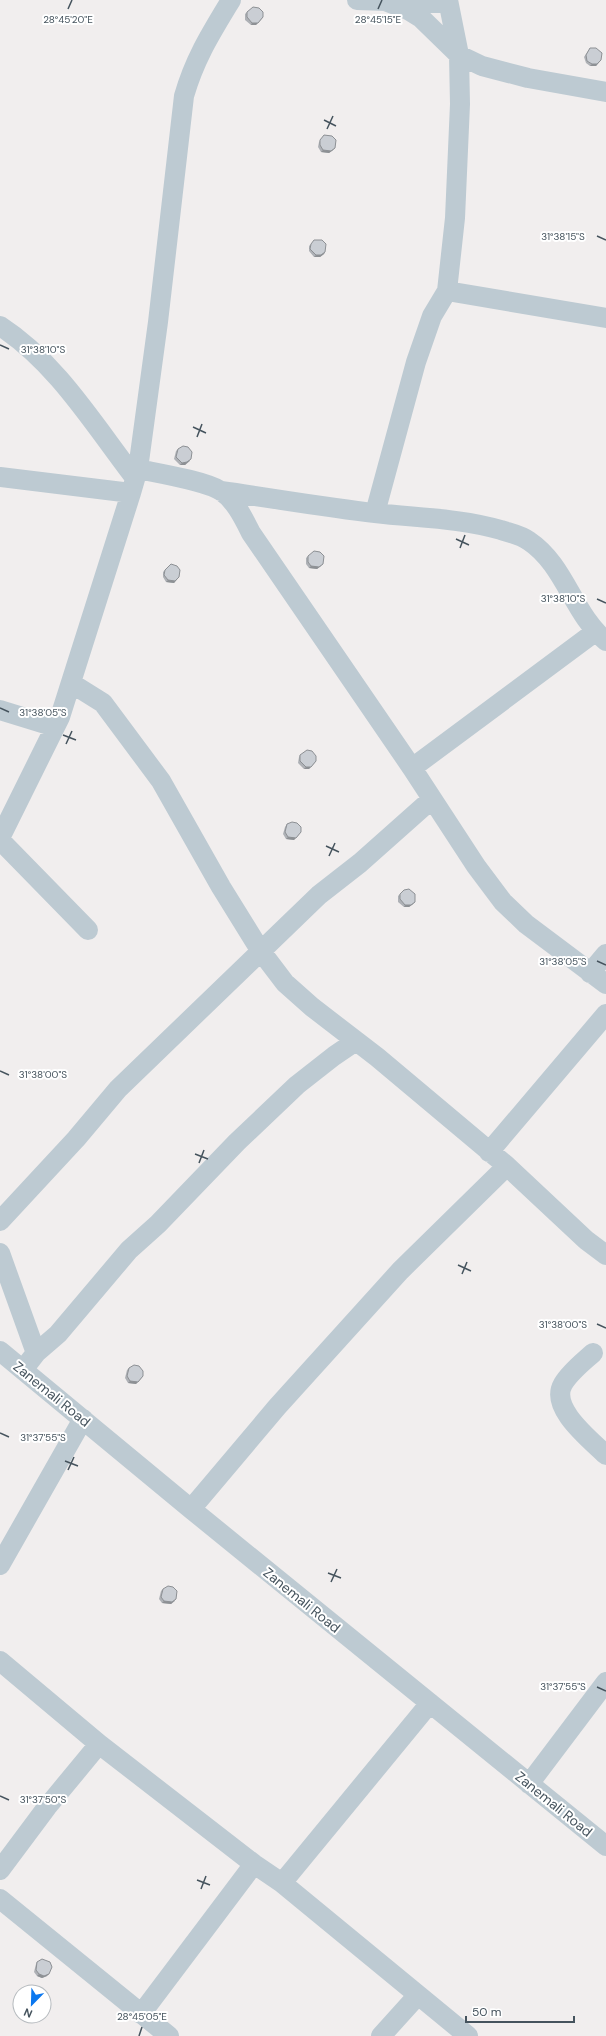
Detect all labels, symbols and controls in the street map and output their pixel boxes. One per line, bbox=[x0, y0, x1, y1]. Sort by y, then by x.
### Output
text: 28°45'20"E bbox=[43, 13, 93, 26]
text: 28°45'15"E bbox=[355, 13, 401, 26]
text: 31°38'15"S bbox=[541, 230, 585, 243]
text: 31°38'10"S bbox=[21, 343, 65, 356]
text: 31°38'10"S bbox=[541, 592, 585, 605]
text: 31°38'05"S bbox=[19, 706, 67, 719]
text: 31°38'05"S bbox=[539, 955, 587, 968]
text: 31°38'00"S bbox=[19, 1068, 67, 1081]
text: 31°38'00"S bbox=[539, 1318, 587, 1331]
street label: Zanemali Road bbox=[10, 1357, 94, 1431]
text: 31°37'55"S bbox=[20, 1431, 66, 1444]
street label: Zanemali Road bbox=[260, 1563, 344, 1637]
text: 31°37'55"S bbox=[540, 1680, 586, 1693]
street label: Zanemali Road bbox=[512, 1767, 596, 1841]
text: 31°37'50"S bbox=[20, 1793, 66, 1806]
north arrow bbox=[12, 1984, 52, 2024]
scale bar bbox=[466, 1998, 574, 2024]
text: 50 m bbox=[472, 2004, 501, 2020]
text: N bbox=[22, 2005, 35, 2021]
text: 28°45'05"E bbox=[117, 2010, 167, 2023]

